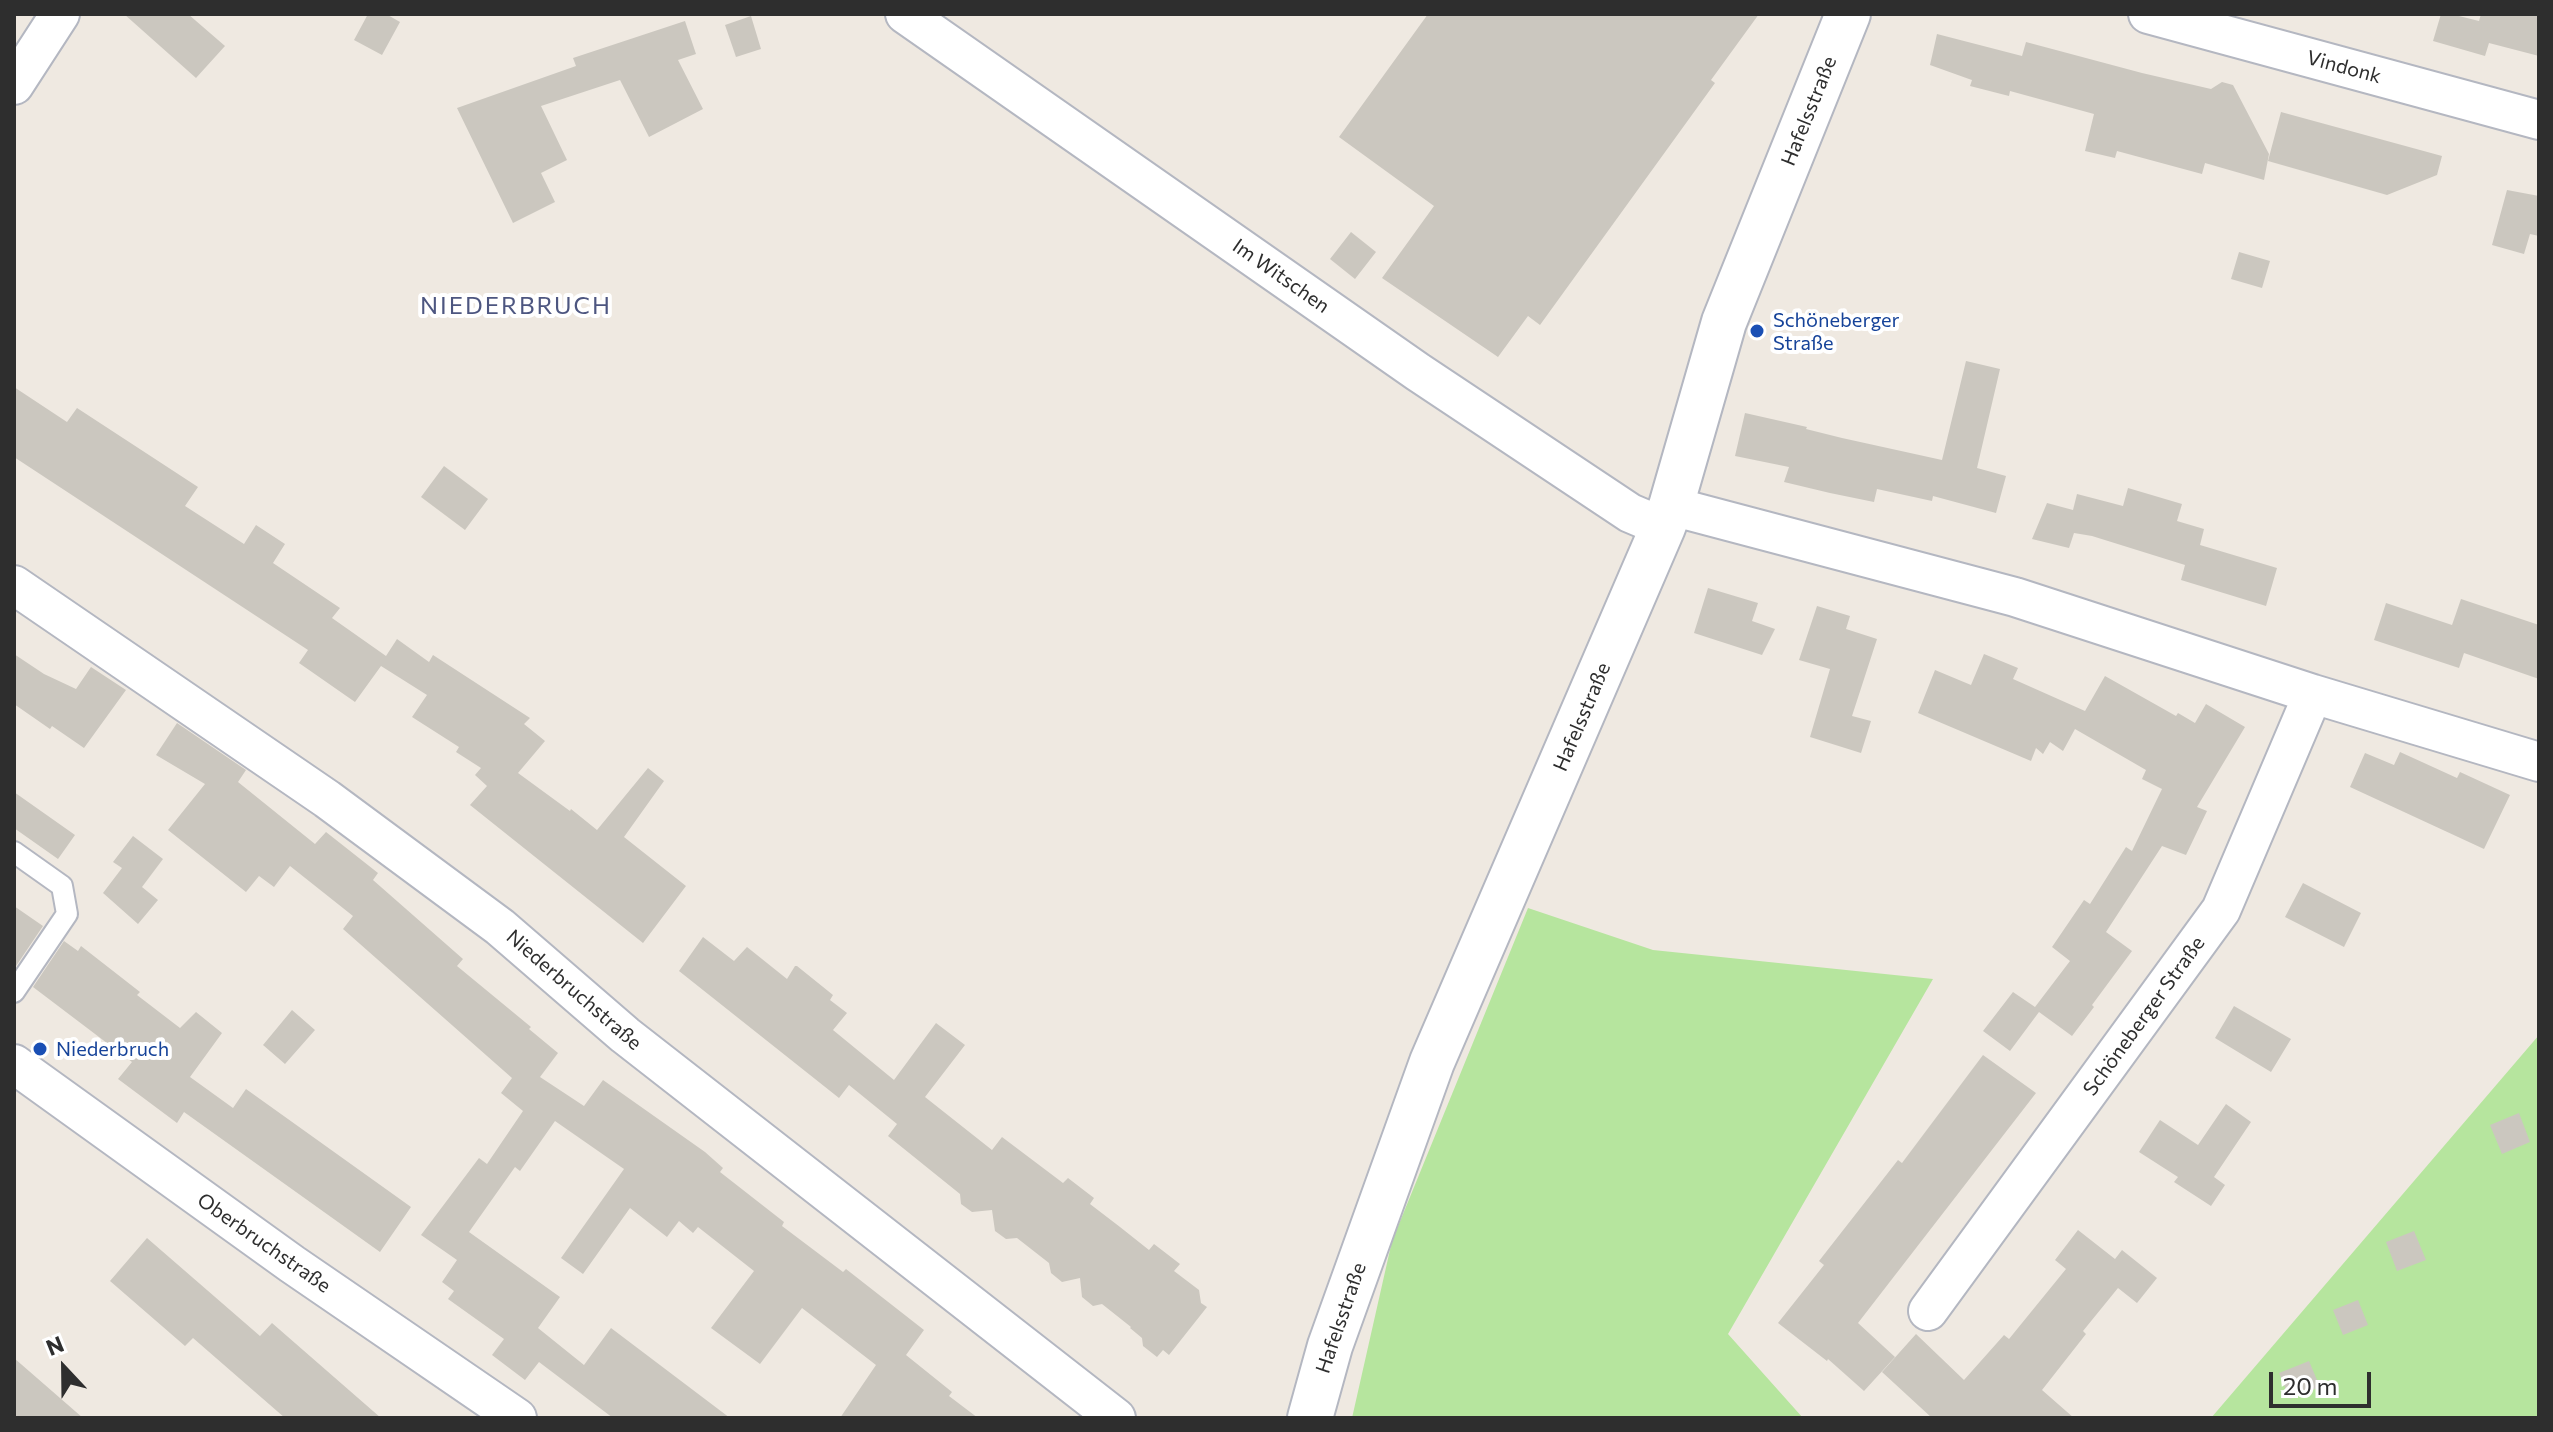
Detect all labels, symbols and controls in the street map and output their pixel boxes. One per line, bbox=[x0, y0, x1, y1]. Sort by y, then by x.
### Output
street label: Vindonk bbox=[2304, 46, 2384, 88]
street label: Hafelsstraße bbox=[1776, 53, 1842, 169]
street label: Im Witschen bbox=[1228, 234, 1334, 318]
district label: NIEDERBRUCH bbox=[420, 292, 612, 320]
place label: Schöneberger Straße bbox=[1773, 308, 1900, 355]
marker: Schöneberger Straße bbox=[1748, 322, 1766, 340]
street label: Hafelsstraße bbox=[1548, 659, 1616, 775]
street label: Niederbruchstraße bbox=[501, 925, 647, 1055]
street label: Schöneberger Straße bbox=[2078, 932, 2210, 1100]
place label: Niederbruch bbox=[56, 1037, 169, 1061]
marker: Niederbruch bbox=[31, 1040, 49, 1058]
street label: Oberbruchstraße bbox=[193, 1188, 335, 1298]
street label: Hafelsstraße bbox=[1311, 1259, 1371, 1377]
north arrow bbox=[24, 1328, 104, 1408]
text: N bbox=[42, 1330, 68, 1361]
scale bar bbox=[2273, 1356, 2375, 1406]
text: 20 m bbox=[2283, 1371, 2337, 1400]

